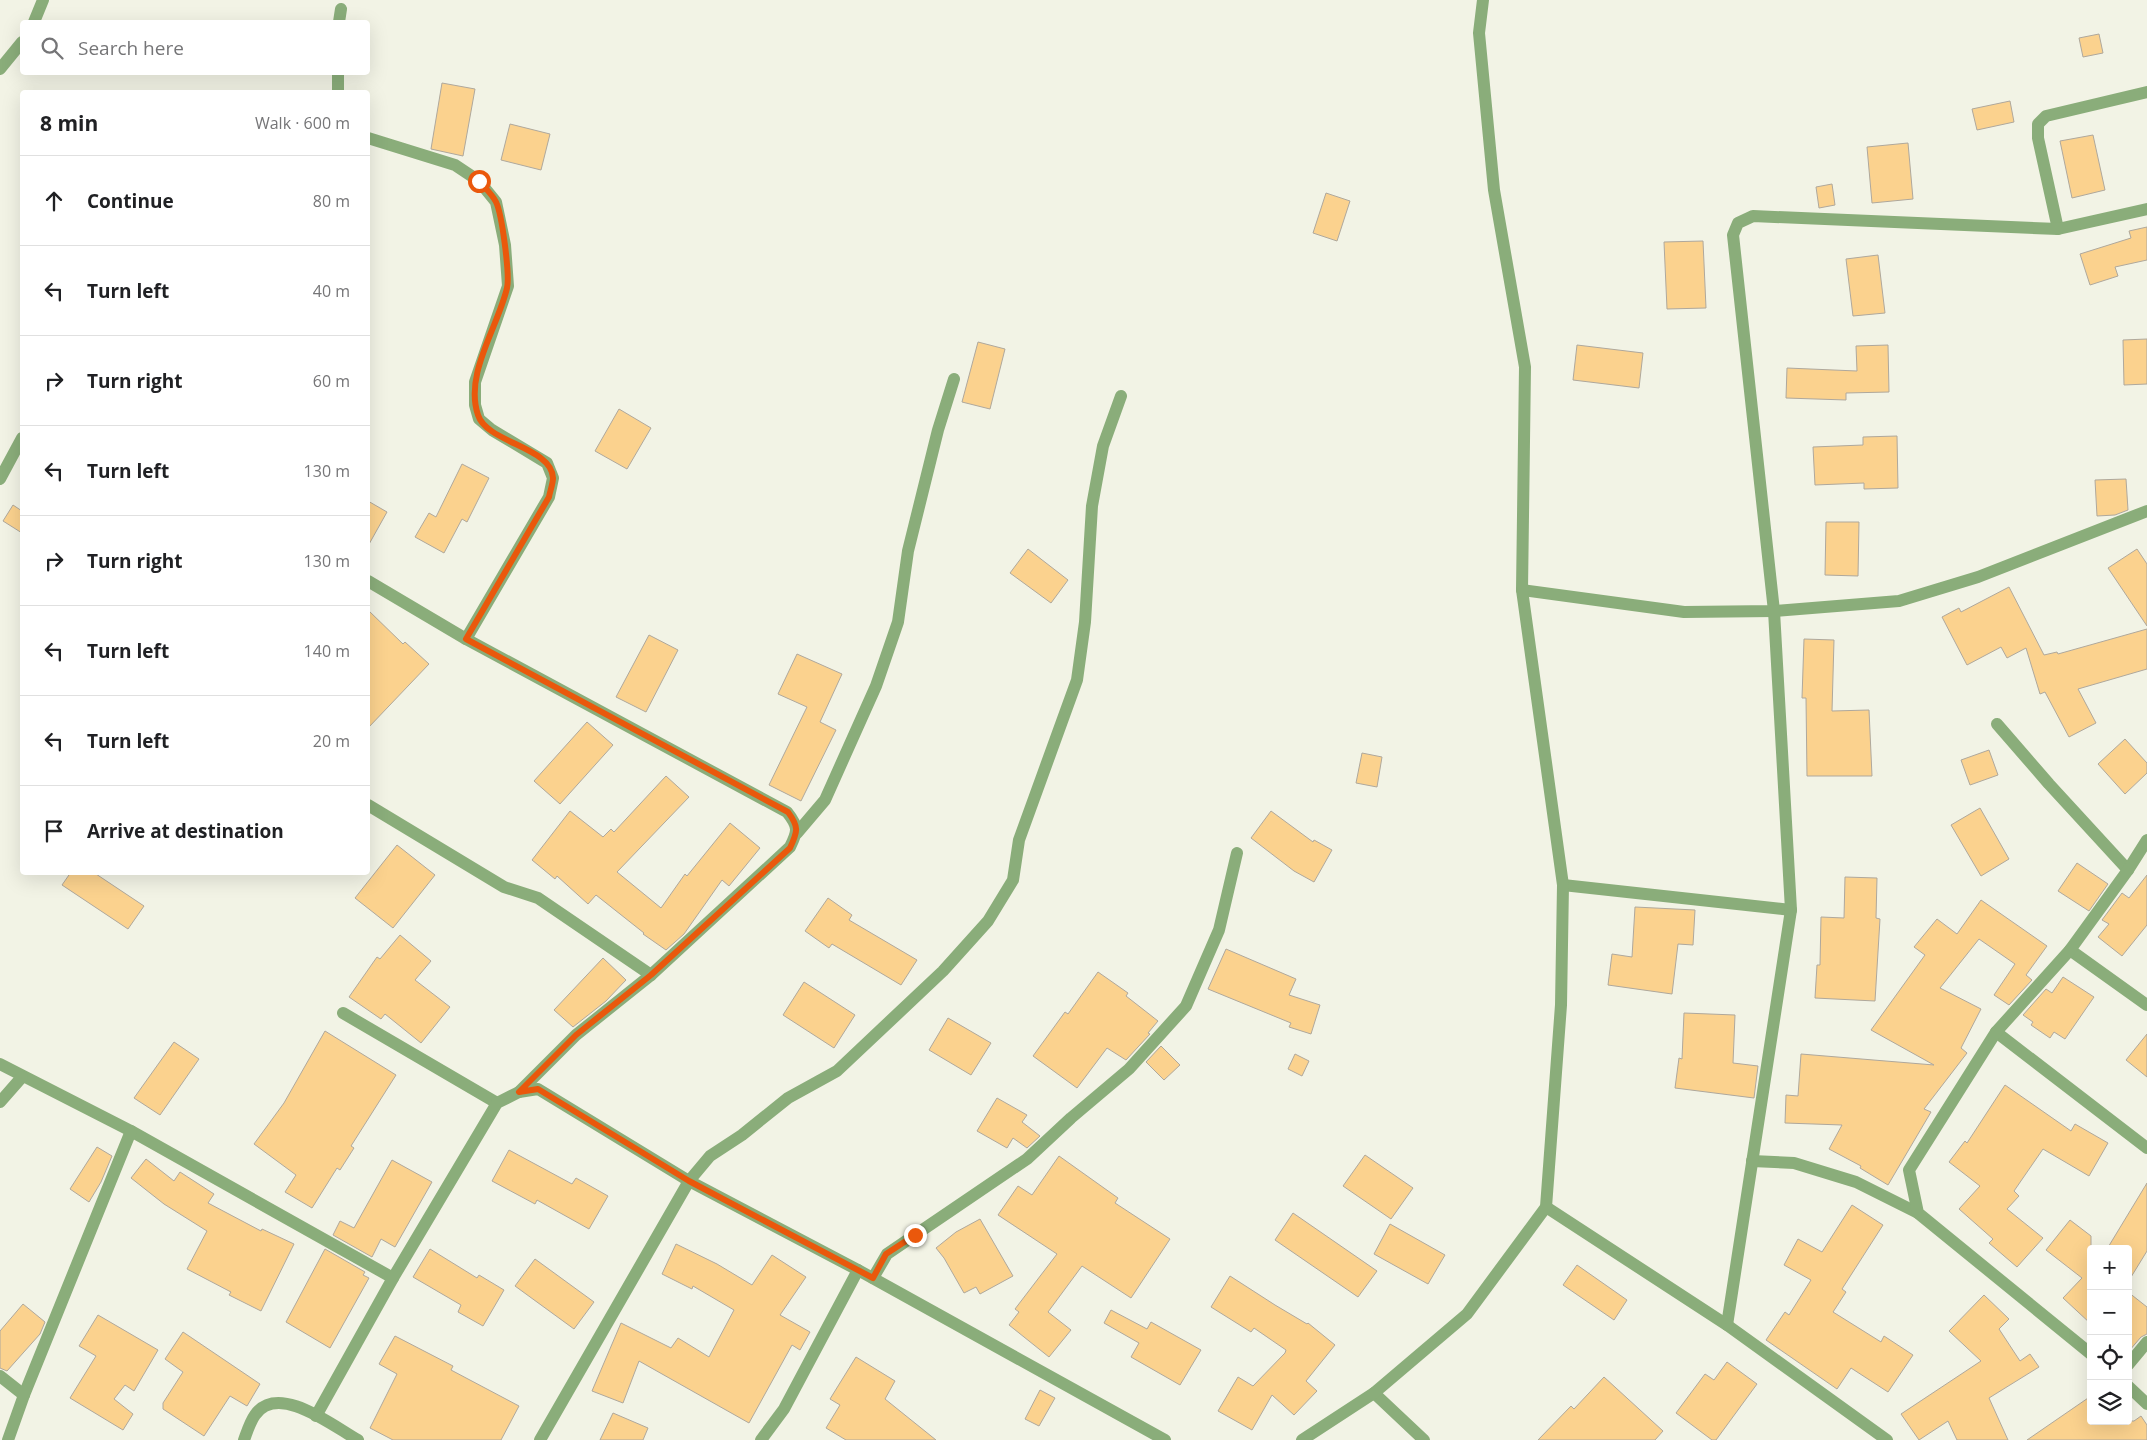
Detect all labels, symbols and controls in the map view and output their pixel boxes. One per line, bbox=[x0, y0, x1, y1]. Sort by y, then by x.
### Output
search box bbox=[20, 20, 370, 75]
icon: search bbox=[38, 34, 66, 62]
text: Search here bbox=[78, 35, 184, 61]
text: 8 min bbox=[40, 109, 98, 137]
text: Walk · 600 m bbox=[255, 112, 350, 134]
route start bbox=[468, 170, 491, 193]
icon: ahead bbox=[40, 187, 68, 215]
text: Continue bbox=[87, 188, 174, 214]
text: 80 m bbox=[313, 190, 350, 212]
icon: left bbox=[40, 277, 68, 305]
text: Turn left bbox=[87, 278, 169, 304]
text: 40 m bbox=[313, 280, 350, 302]
icon: right bbox=[40, 367, 68, 395]
text: Turn right bbox=[87, 368, 182, 394]
text: 60 m bbox=[313, 370, 350, 392]
icon: left bbox=[40, 457, 68, 485]
text: Turn left bbox=[87, 458, 169, 484]
text: 130 m bbox=[304, 460, 350, 482]
icon: right bbox=[40, 547, 68, 575]
text: Turn right bbox=[87, 548, 182, 574]
text: 130 m bbox=[304, 550, 350, 572]
icon: left bbox=[40, 637, 68, 665]
text: Turn left bbox=[87, 638, 169, 664]
text: 140 m bbox=[304, 640, 350, 662]
icon: left bbox=[40, 727, 68, 755]
text: Turn left bbox=[87, 728, 169, 754]
text: 20 m bbox=[313, 730, 350, 752]
icon: arrive bbox=[40, 817, 68, 845]
text: Arrive at destination bbox=[87, 818, 284, 844]
route end bbox=[904, 1224, 927, 1247]
map controls bbox=[2087, 1245, 2132, 1425]
button: + bbox=[2087, 1245, 2132, 1290]
button: − bbox=[2087, 1290, 2132, 1335]
button: locate bbox=[2087, 1335, 2132, 1380]
button: layers bbox=[2087, 1380, 2132, 1425]

